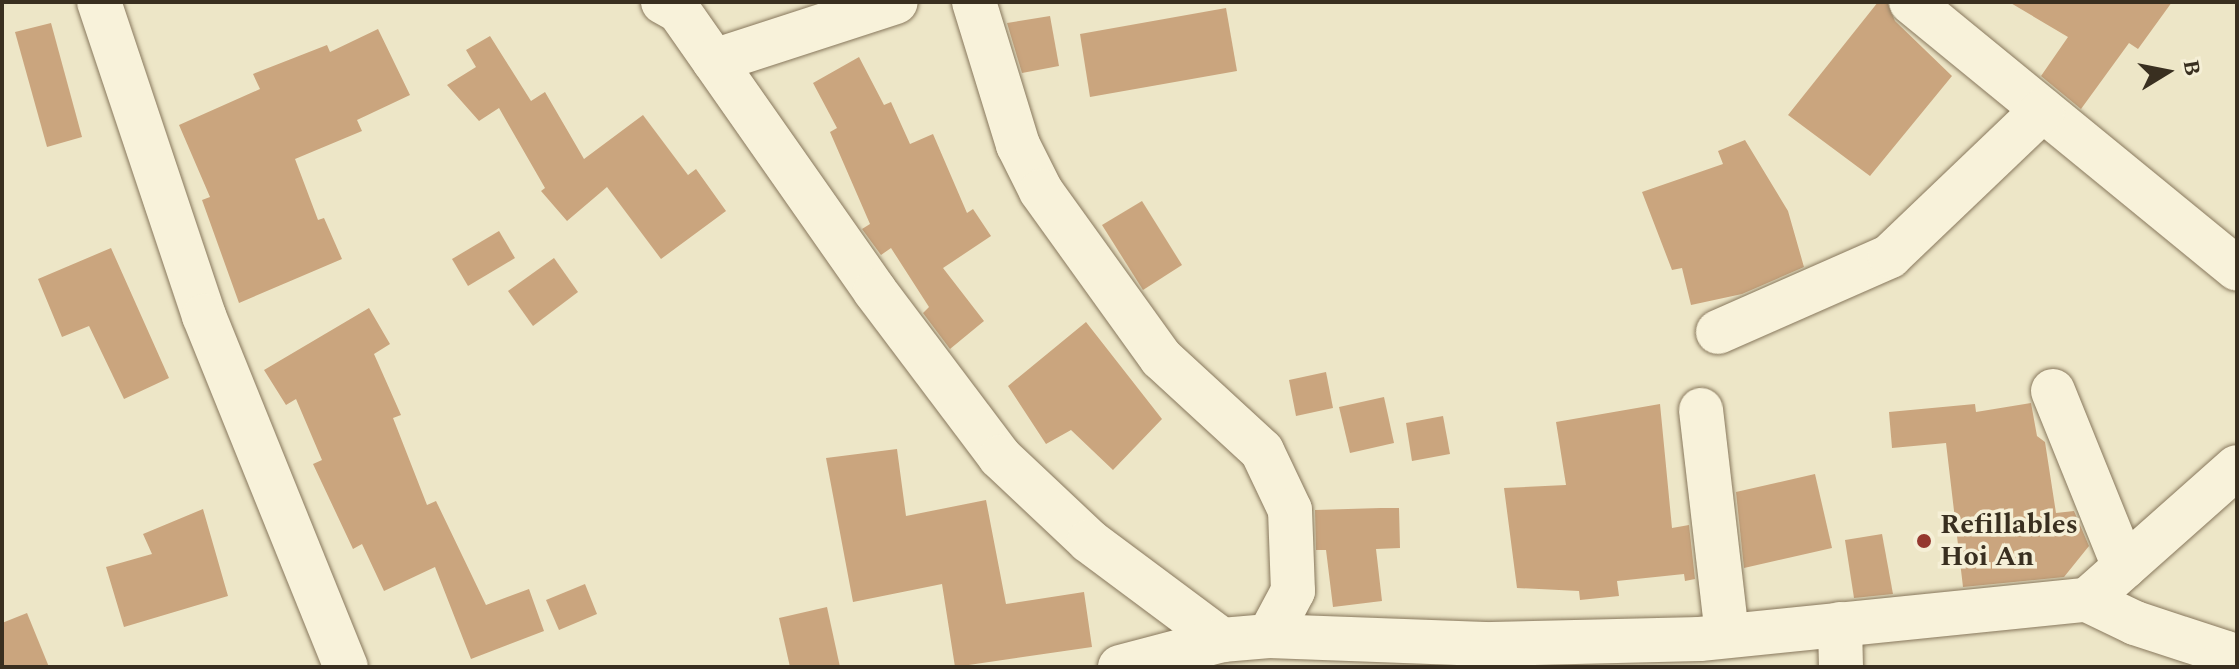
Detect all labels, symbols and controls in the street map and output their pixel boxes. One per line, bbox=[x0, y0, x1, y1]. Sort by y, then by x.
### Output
north arrow bbox=[2127, 32, 2207, 112]
text: B bbox=[2174, 57, 2209, 78]
place label: Refillables Hoi An bbox=[1940, 508, 2078, 574]
marker: Refillables Hoi An bbox=[1915, 532, 1933, 550]

